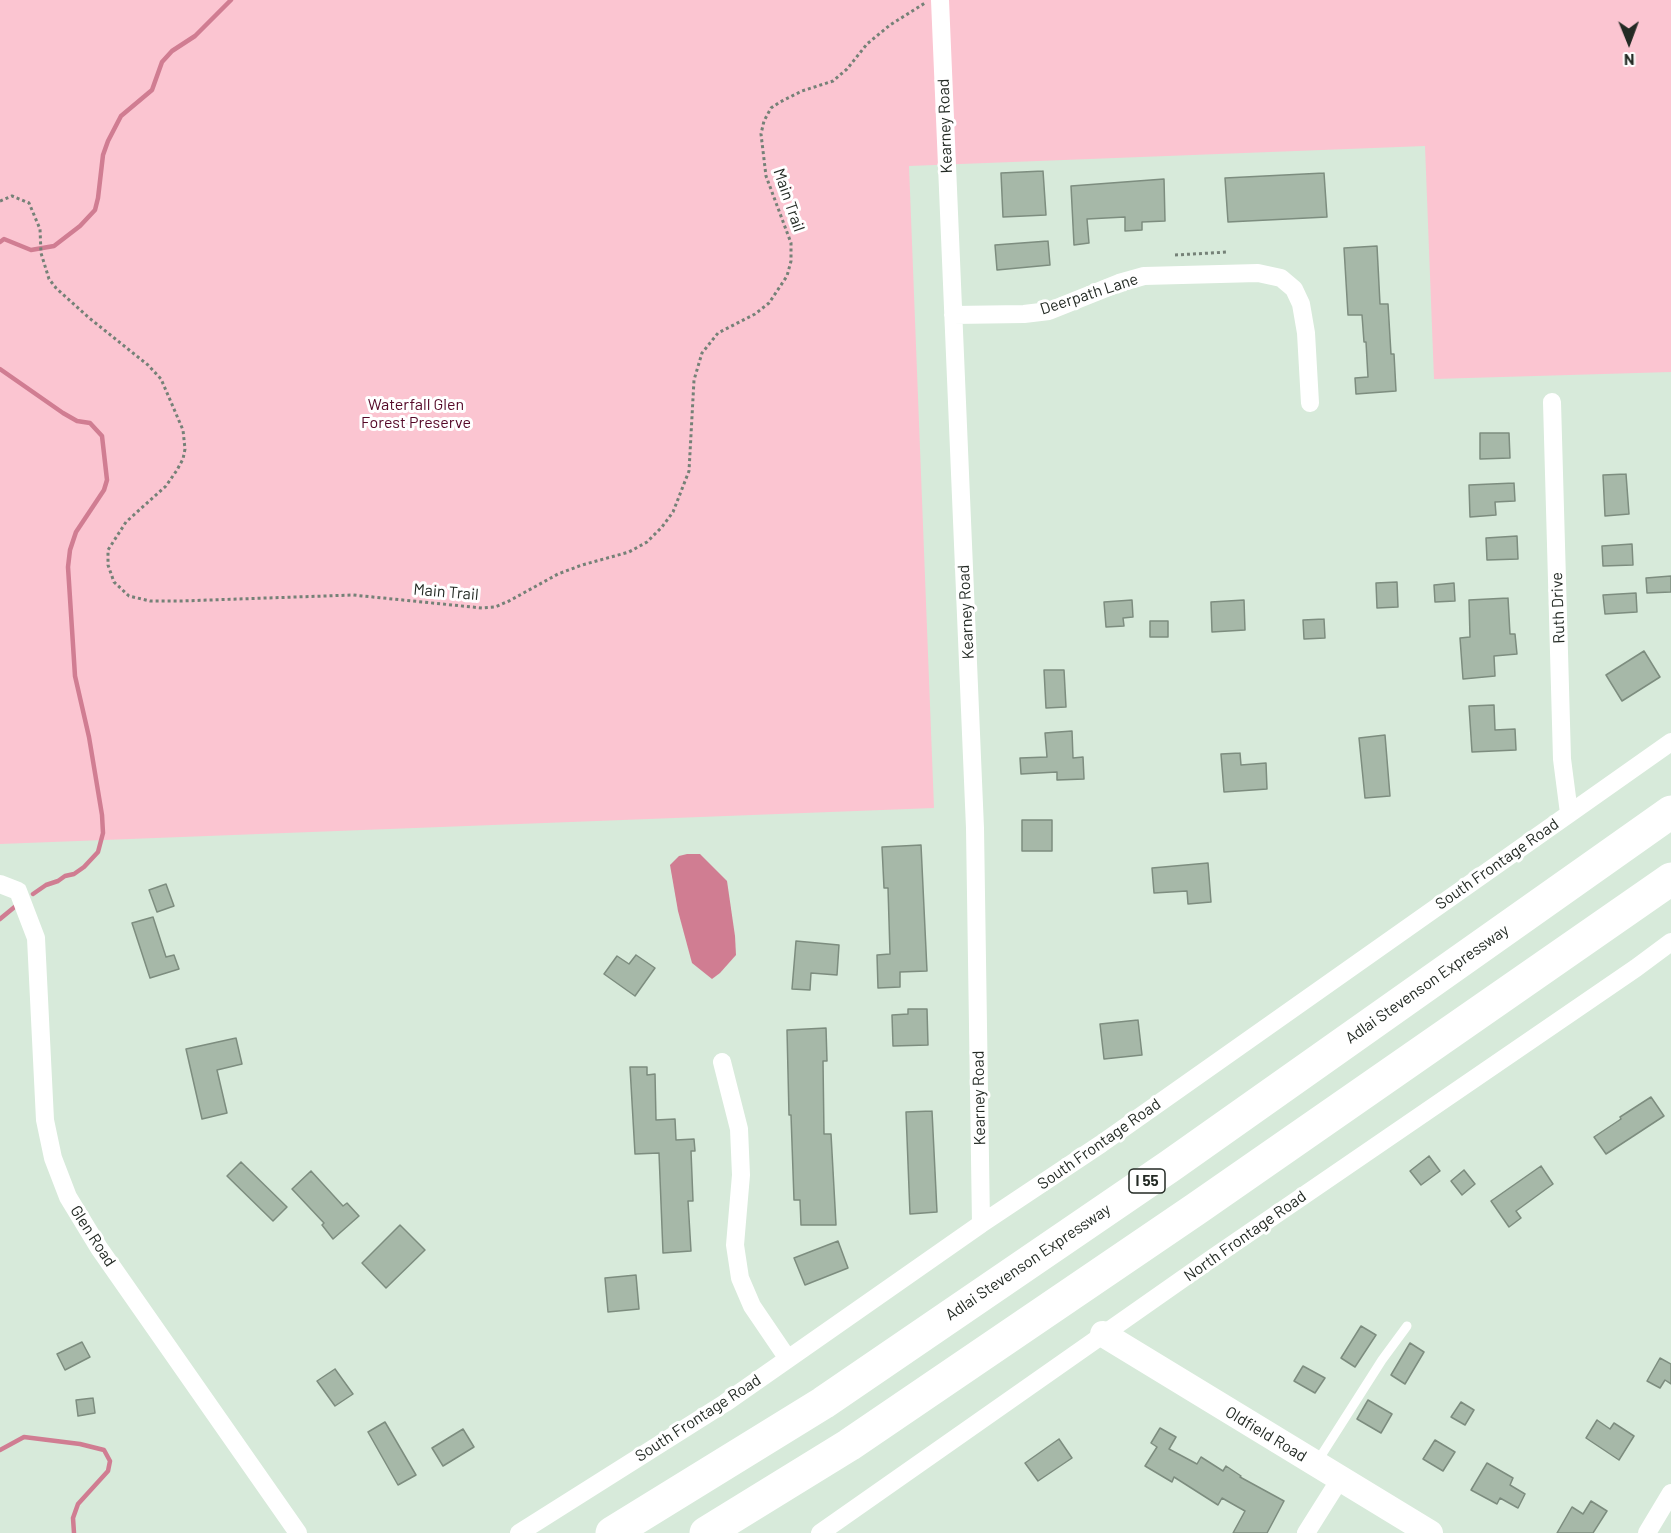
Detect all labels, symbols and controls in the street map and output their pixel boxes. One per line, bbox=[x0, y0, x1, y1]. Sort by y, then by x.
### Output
north arrow bbox=[1599, 12, 1659, 72]
text: N bbox=[1624, 51, 1635, 70]
street label: Kearney Road bbox=[934, 78, 956, 174]
street label: Main Trail bbox=[769, 166, 809, 234]
street label: Deerpath Lane bbox=[1038, 269, 1140, 319]
park label: Waterfall Glen Forest Preserve bbox=[361, 395, 471, 433]
street label: Kearney Road bbox=[954, 564, 978, 660]
street label: Ruth Drive bbox=[1547, 572, 1569, 644]
street label: Main Trail bbox=[413, 580, 479, 604]
street label: South Frontage Road bbox=[1432, 814, 1562, 914]
street label: Adlai Stevenson Expressway bbox=[1342, 920, 1512, 1048]
street label: Kearney Road bbox=[969, 1050, 989, 1146]
street label: South Frontage Road bbox=[1034, 1094, 1164, 1194]
road number: I 55 bbox=[1129, 1169, 1165, 1193]
street label: North Frontage Road bbox=[1180, 1187, 1310, 1285]
street label: Adlai Stevenson Expressway bbox=[942, 1199, 1114, 1325]
street label: Glen Road bbox=[66, 1202, 120, 1270]
street label: South Frontage Road bbox=[632, 1370, 764, 1466]
street label: Oldfield Road bbox=[1222, 1402, 1310, 1466]

